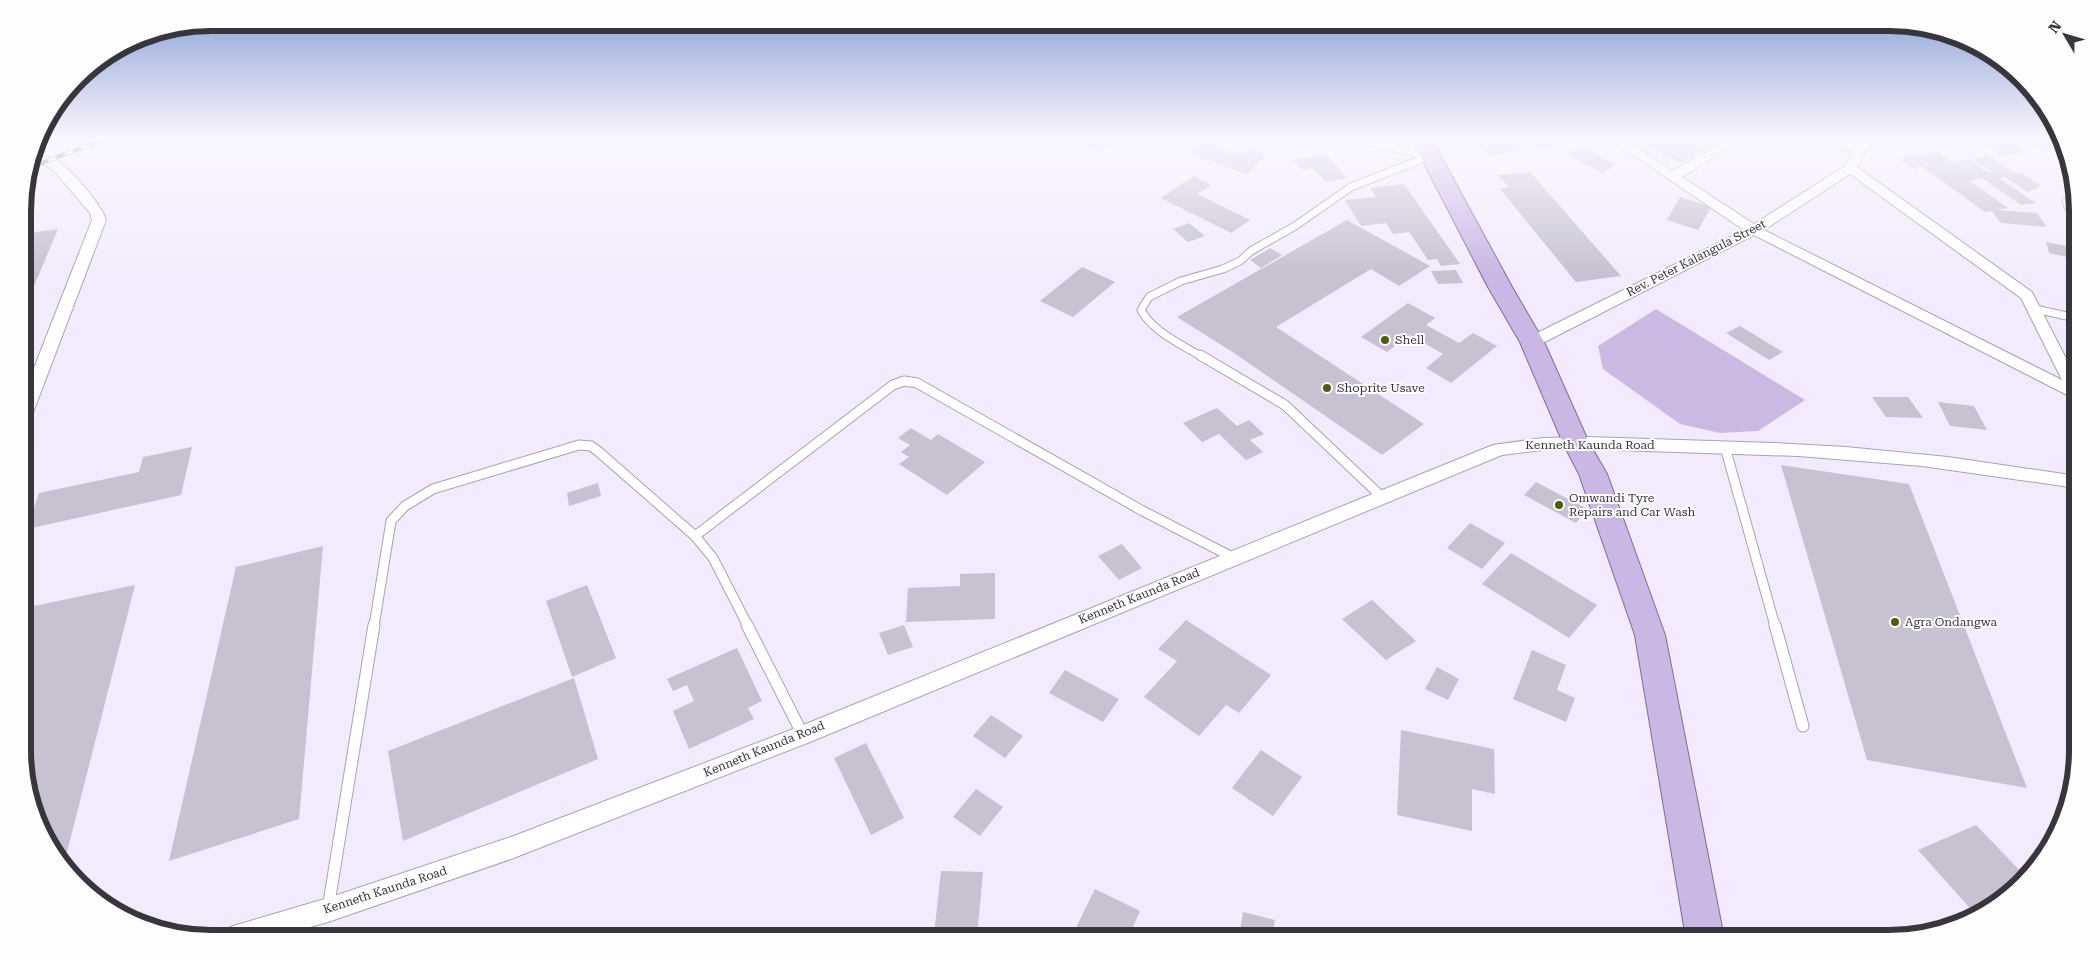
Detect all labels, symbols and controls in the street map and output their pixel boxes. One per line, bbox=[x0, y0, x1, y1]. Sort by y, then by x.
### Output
north arrow bbox=[2040, 10, 2090, 60]
text: N bbox=[2045, 18, 2065, 36]
street label: Rev. Peter Kalangula Street bbox=[1624, 216, 1769, 299]
place label: Shell bbox=[1395, 333, 1424, 347]
marker: Shell bbox=[1379, 334, 1391, 346]
place label: Shoprite Usave bbox=[1337, 381, 1425, 395]
marker: Shoprite Usave bbox=[1321, 382, 1333, 394]
street label: Kenneth Kaunda Road bbox=[1525, 438, 1655, 452]
place label: Omwandi Tyre Repairs and Car Wash bbox=[1569, 491, 1695, 519]
marker: Omwandi Tyre Repairs and Car Wash bbox=[1553, 499, 1565, 511]
street label: Kenneth Kaunda Road bbox=[1076, 565, 1202, 627]
place label: Agra Ondangwa bbox=[1905, 615, 1998, 629]
marker: Agra Ondangwa bbox=[1889, 616, 1901, 628]
street label: Kenneth Kaunda Road bbox=[701, 718, 827, 780]
street label: Kenneth Kaunda Road bbox=[321, 863, 449, 917]

